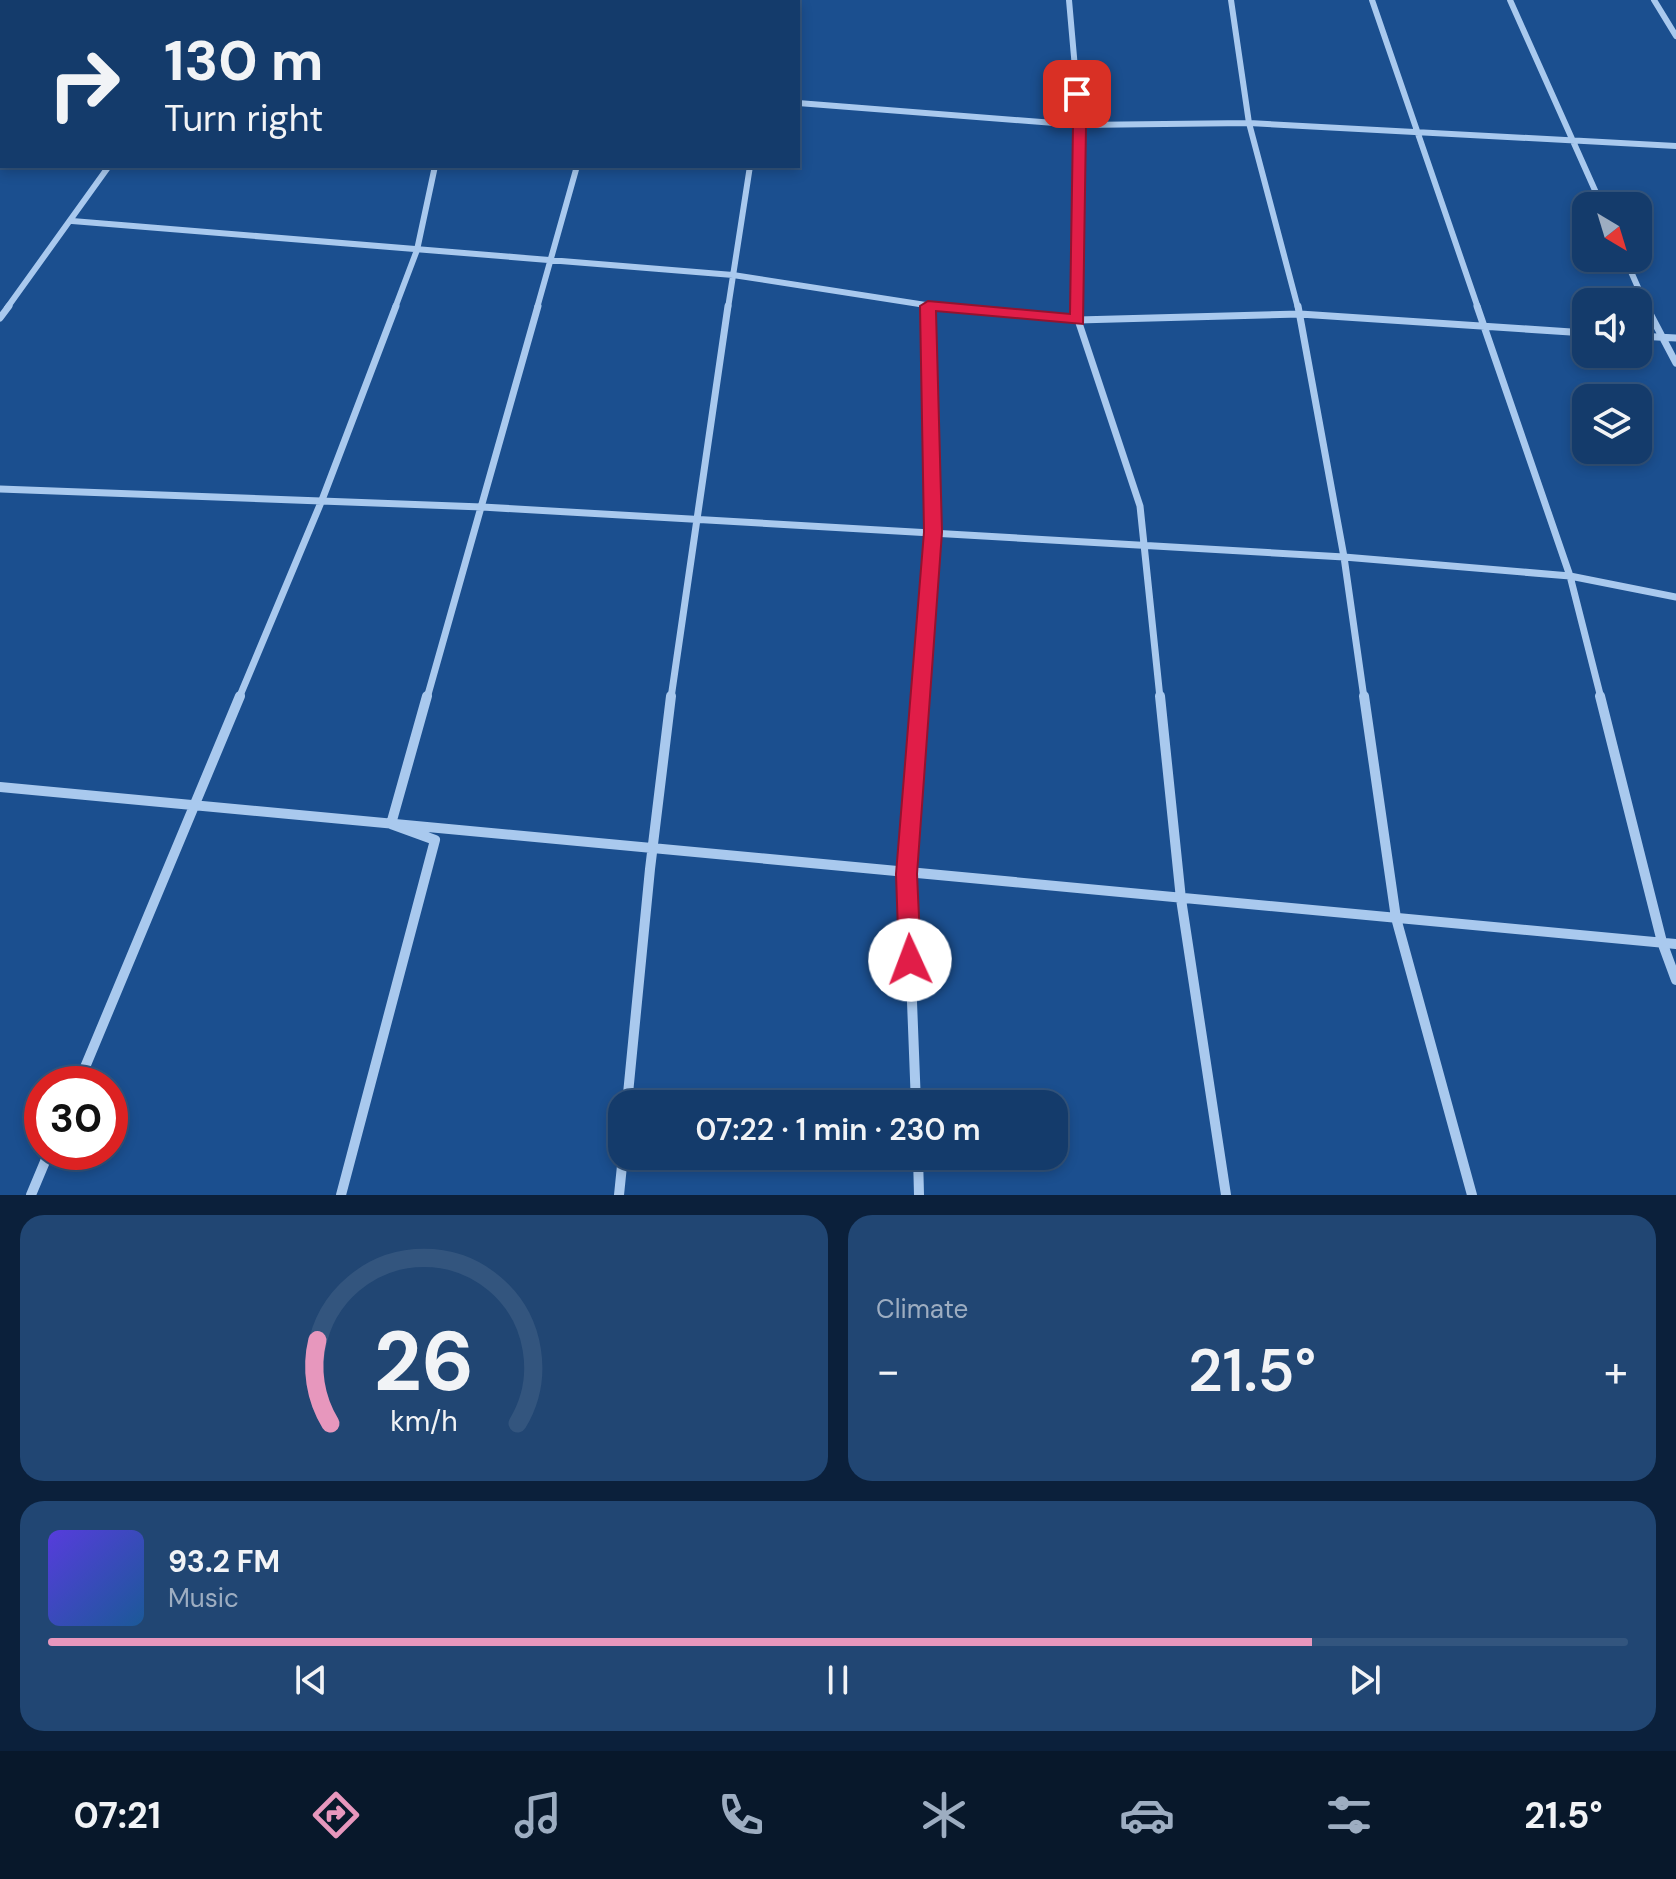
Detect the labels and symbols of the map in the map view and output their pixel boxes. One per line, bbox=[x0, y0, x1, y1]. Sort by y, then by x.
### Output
pin bbox=[1043, 60, 1111, 128]
north arrow bbox=[1572, 192, 1652, 272]
position arrow bbox=[868, 918, 952, 1002]
speed limit sign: 30 bbox=[24, 1066, 128, 1170]

